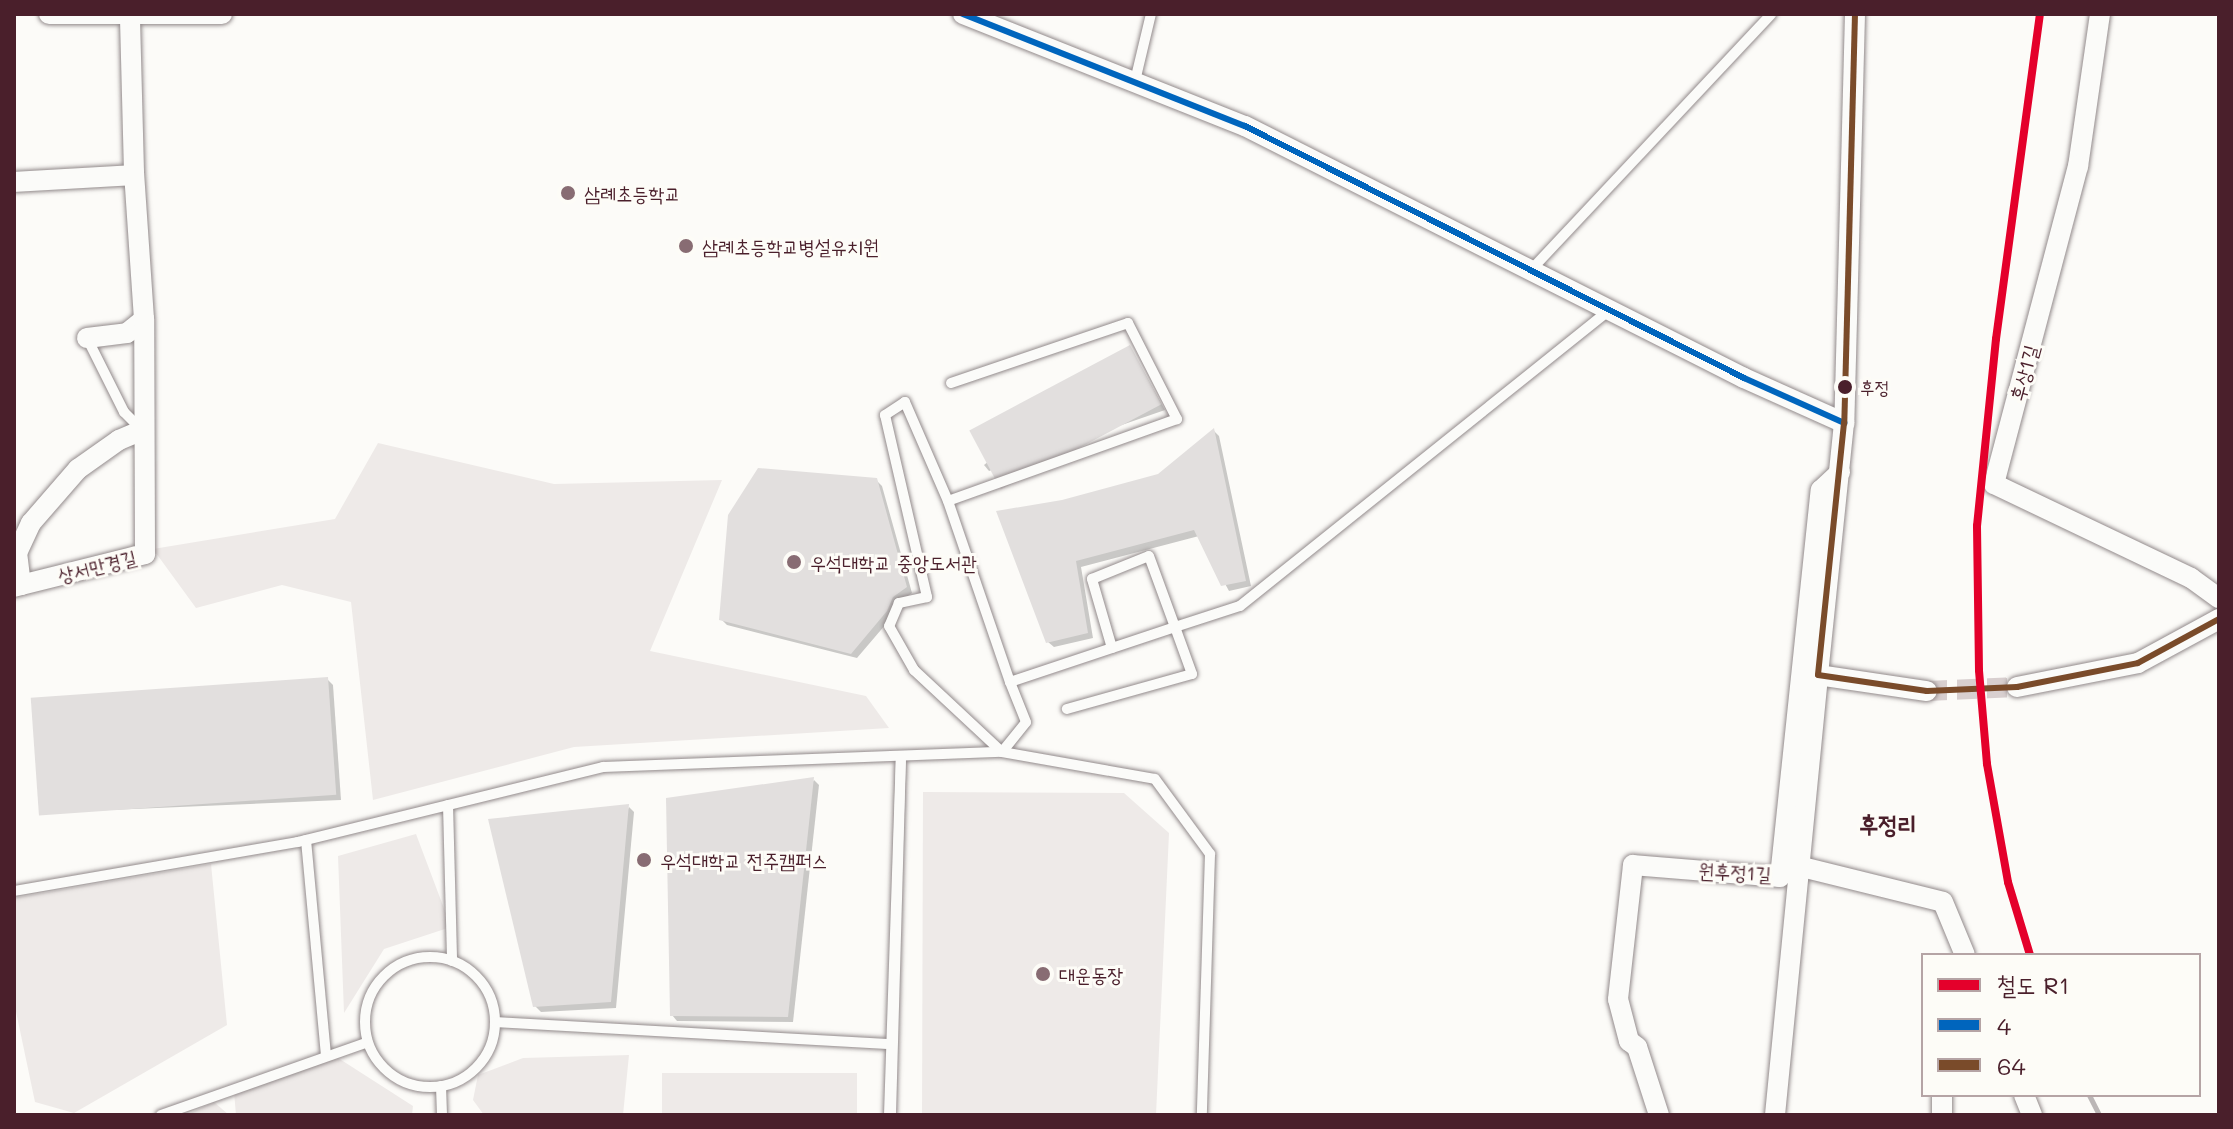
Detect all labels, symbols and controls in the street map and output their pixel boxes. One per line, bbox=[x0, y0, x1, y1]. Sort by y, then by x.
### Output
place label: 삼례초등학교 bbox=[584, 181, 681, 205]
marker: 삼례초등학교 bbox=[559, 184, 577, 202]
place label: 삼례초등학교병설유치원 bbox=[702, 234, 879, 258]
marker: 삼례초등학교병설유치원 bbox=[677, 237, 695, 255]
street label: 후상1길 bbox=[2005, 342, 2043, 404]
place label: 후정 bbox=[1860, 376, 1889, 398]
marker: 후정 bbox=[1837, 379, 1853, 395]
street label: 상서만경길 bbox=[55, 545, 139, 587]
place label: 우석대학교 중앙도서관 bbox=[810, 550, 977, 574]
marker: 우석대학교 중앙도서관 bbox=[785, 553, 803, 571]
district label: 후정리 bbox=[1859, 810, 1917, 838]
place label: 우석대학교 전주캠퍼스 bbox=[660, 848, 827, 872]
marker: 우석대학교 전주캠퍼스 bbox=[635, 851, 653, 869]
street label: 원후정1길 bbox=[1698, 858, 1772, 886]
legend bbox=[1921, 953, 2201, 1097]
place label: 대운동장 bbox=[1059, 962, 1123, 986]
marker: 대운동장 bbox=[1034, 965, 1052, 983]
text: 철도 R1 bbox=[1997, 969, 2069, 1000]
text: 4 bbox=[1997, 1010, 2011, 1041]
text: 64 bbox=[1997, 1050, 2026, 1081]

